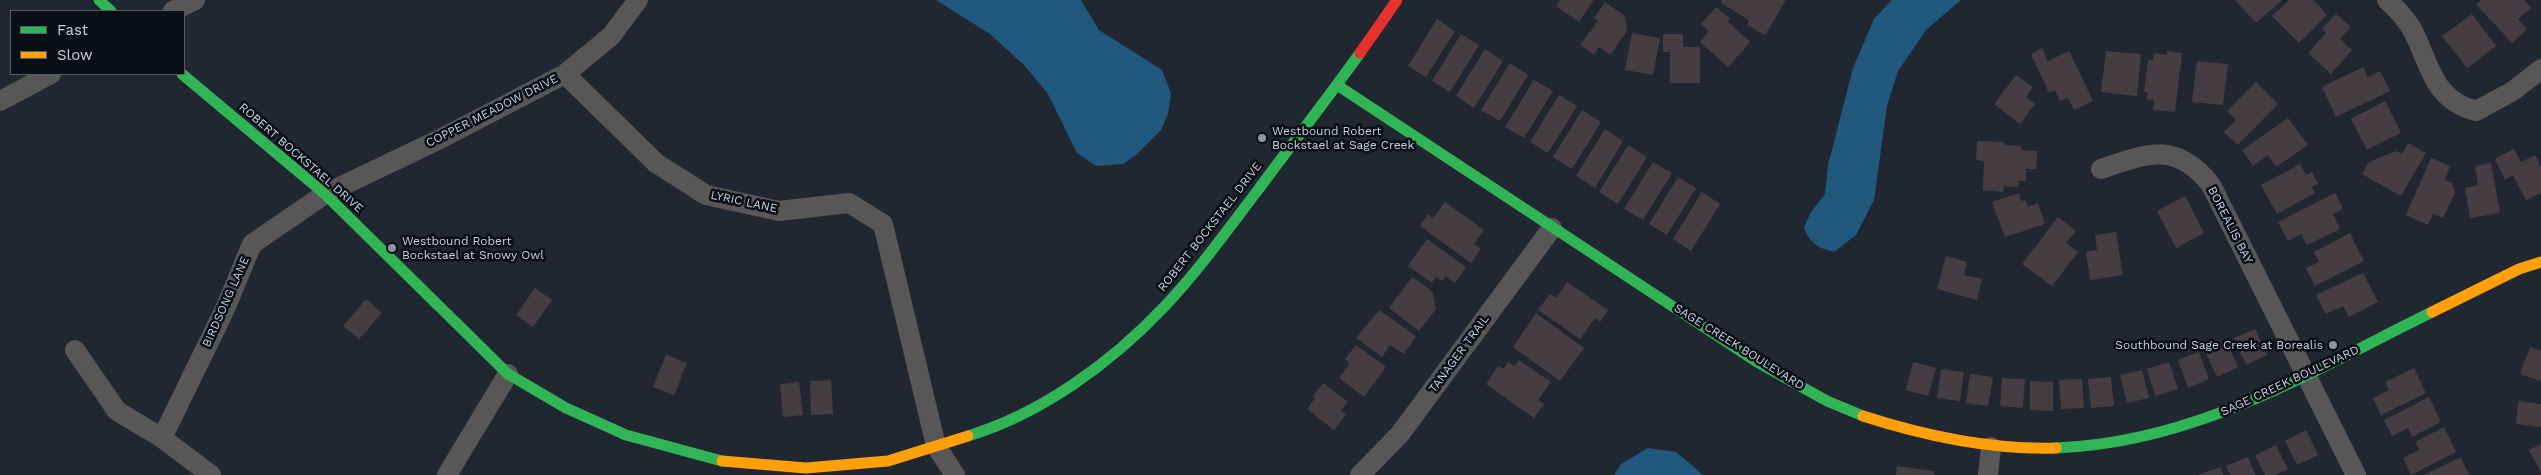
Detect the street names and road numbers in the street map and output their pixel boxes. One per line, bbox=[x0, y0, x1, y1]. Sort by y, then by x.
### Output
street label: COPPER MEADOW DRIVE bbox=[424, 71, 560, 151]
street label: ROBERT BOCKSTAEL DRIVE bbox=[236, 100, 366, 216]
street label: ROBERT BOCKSTAEL DRIVE bbox=[1155, 159, 1265, 295]
street label: BOREALIS BAY bbox=[2204, 184, 2256, 266]
street label: LYRIC LANE bbox=[709, 188, 779, 216]
street label: BIRDSONG LANE bbox=[200, 254, 252, 350]
street label: SAGE CREEK BOULEVARD bbox=[1671, 301, 1807, 393]
street label: TANAGER TRAIL bbox=[1426, 312, 1492, 396]
street label: SAGE CREEK BOULEVARD bbox=[2219, 343, 2361, 419]

